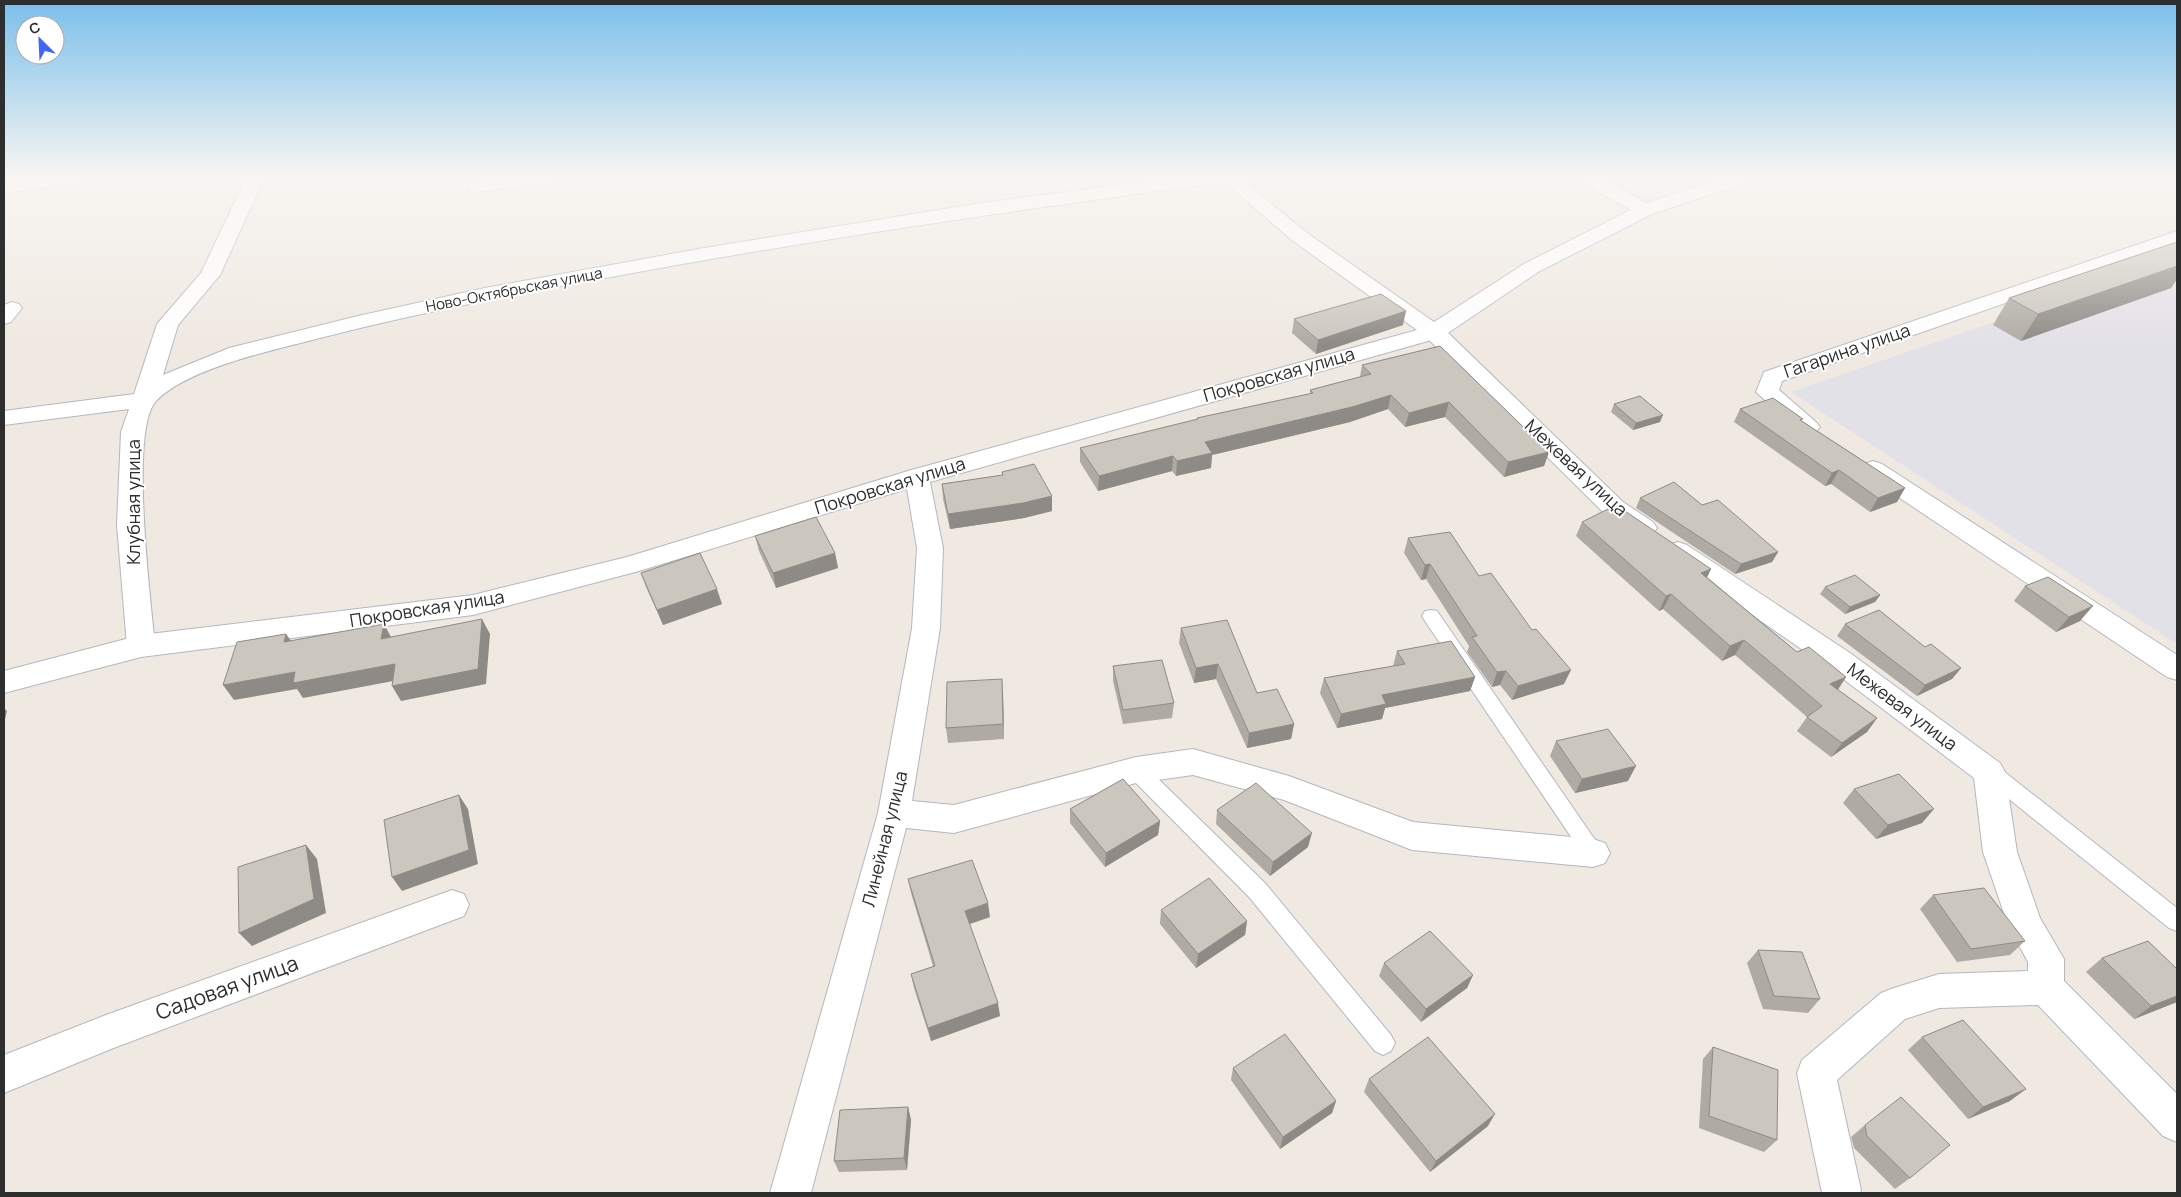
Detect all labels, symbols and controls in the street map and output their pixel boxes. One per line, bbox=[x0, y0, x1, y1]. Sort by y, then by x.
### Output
north arrow bbox=[15, 15, 65, 65]
text: С bbox=[26, 17, 43, 38]
street label: Ново-Октябрьская улица bbox=[424, 262, 604, 317]
street label: Гагарина улица bbox=[1780, 317, 1913, 383]
street label: Покровская улица bbox=[1200, 341, 1357, 407]
street label: Межевая улица bbox=[1520, 413, 1633, 521]
street label: Клубная улица bbox=[121, 439, 145, 565]
street label: Покровская улица bbox=[811, 451, 968, 519]
street label: Покровская улица bbox=[348, 584, 506, 632]
street label: Межевая улица bbox=[1843, 657, 1963, 756]
street label: Линейная улица bbox=[856, 768, 913, 909]
street label: Садовая улица bbox=[152, 948, 302, 1026]

